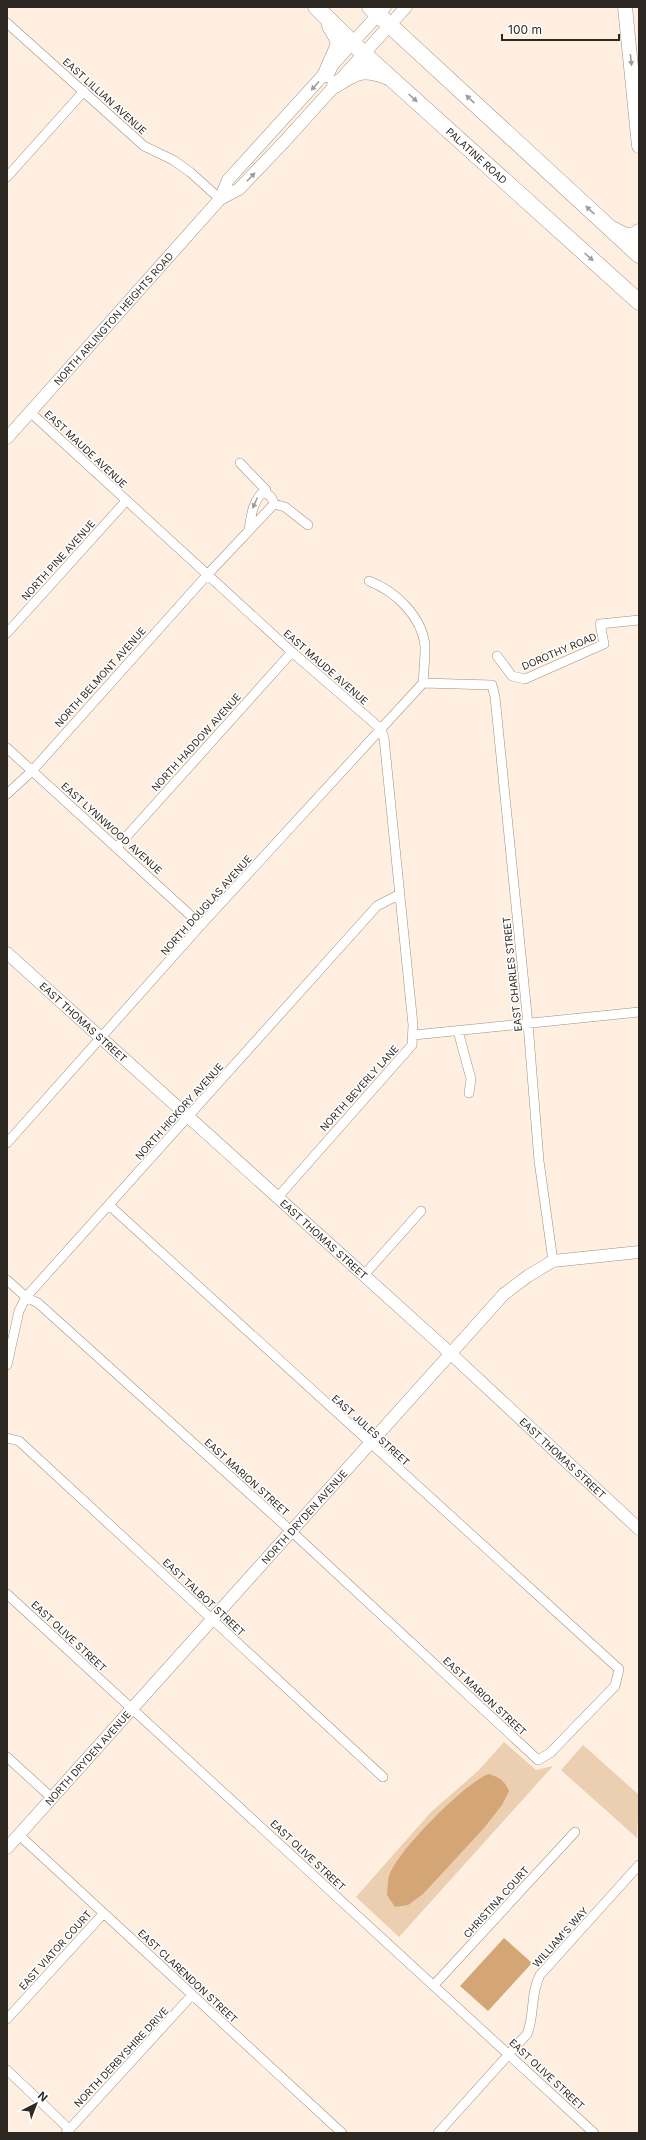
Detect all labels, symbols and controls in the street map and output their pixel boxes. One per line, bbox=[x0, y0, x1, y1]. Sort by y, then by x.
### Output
scale bar bbox=[502, 16, 619, 42]
text: 100 m bbox=[508, 22, 542, 37]
one-way arrow bbox=[627, 54, 634, 66]
street label: EAST LILLIAN AVENUE bbox=[61, 55, 149, 137]
one-way arrow bbox=[311, 80, 320, 91]
one-way arrow bbox=[408, 93, 418, 103]
one-way arrow bbox=[465, 94, 475, 103]
street label: PALATINE ROAD bbox=[444, 125, 510, 186]
one-way arrow bbox=[246, 172, 256, 182]
one-way arrow bbox=[585, 205, 595, 214]
street label: NORTH ARLINGTON HEIGHTS ROAD bbox=[51, 250, 176, 387]
one-way arrow bbox=[584, 253, 595, 262]
street label: EAST MAUDE AVENUE bbox=[42, 408, 130, 490]
one-way arrow bbox=[252, 497, 259, 509]
street label: NORTH PINE AVENUE bbox=[19, 517, 97, 603]
street label: NORTH BELMONT AVENUE bbox=[52, 625, 148, 729]
street label: EAST MAUDE AVENUE bbox=[281, 627, 371, 707]
street label: DOROTHY ROAD bbox=[520, 630, 598, 672]
street label: NORTH HADDOW AVENUE bbox=[149, 691, 243, 793]
street label: EAST LYNNWOOD AVENUE bbox=[59, 780, 165, 876]
street label: NORTH DOUGLAS AVENUE bbox=[158, 853, 254, 957]
street label: EAST CHARLES STREET bbox=[500, 916, 524, 1032]
street label: EAST THOMAS STREET bbox=[37, 980, 129, 1064]
street label: NORTH BEVERLY LANE bbox=[317, 1043, 401, 1133]
street label: NORTH HICKORY AVENUE bbox=[132, 1060, 226, 1162]
street label: EAST THOMAS STREET bbox=[278, 1197, 370, 1282]
street label: EAST JULES STREET bbox=[330, 1392, 412, 1468]
street label: EAST THOMAS STREET bbox=[517, 1415, 608, 1501]
street label: EAST MARION STREET bbox=[202, 1436, 292, 1518]
street label: NORTH DRYDEN AVENUE bbox=[259, 1467, 349, 1566]
street label: EAST TALBOT STREET bbox=[161, 1556, 247, 1638]
street label: EAST OLIVE STREET bbox=[29, 1598, 109, 1674]
street label: EAST MARION STREET bbox=[441, 1654, 529, 1738]
street label: NORTH DRYDEN AVENUE bbox=[42, 1708, 133, 1807]
street label: EAST OLIVE STREET bbox=[268, 1817, 348, 1893]
street label: CHRISTINA COURT bbox=[461, 1864, 531, 1940]
street label: WILLIAM'S WAY bbox=[530, 1904, 590, 1970]
street label: EAST VIATOR COURT bbox=[16, 1908, 94, 1992]
street label: EAST CLARENDON STREET bbox=[136, 1927, 240, 2025]
street label: NORTH DERBYSHIRE DRIVE bbox=[71, 2005, 171, 2109]
street label: EAST OLIVE STREET bbox=[507, 2036, 587, 2112]
north arrow bbox=[16, 2084, 56, 2124]
text: N bbox=[35, 2089, 50, 2105]

